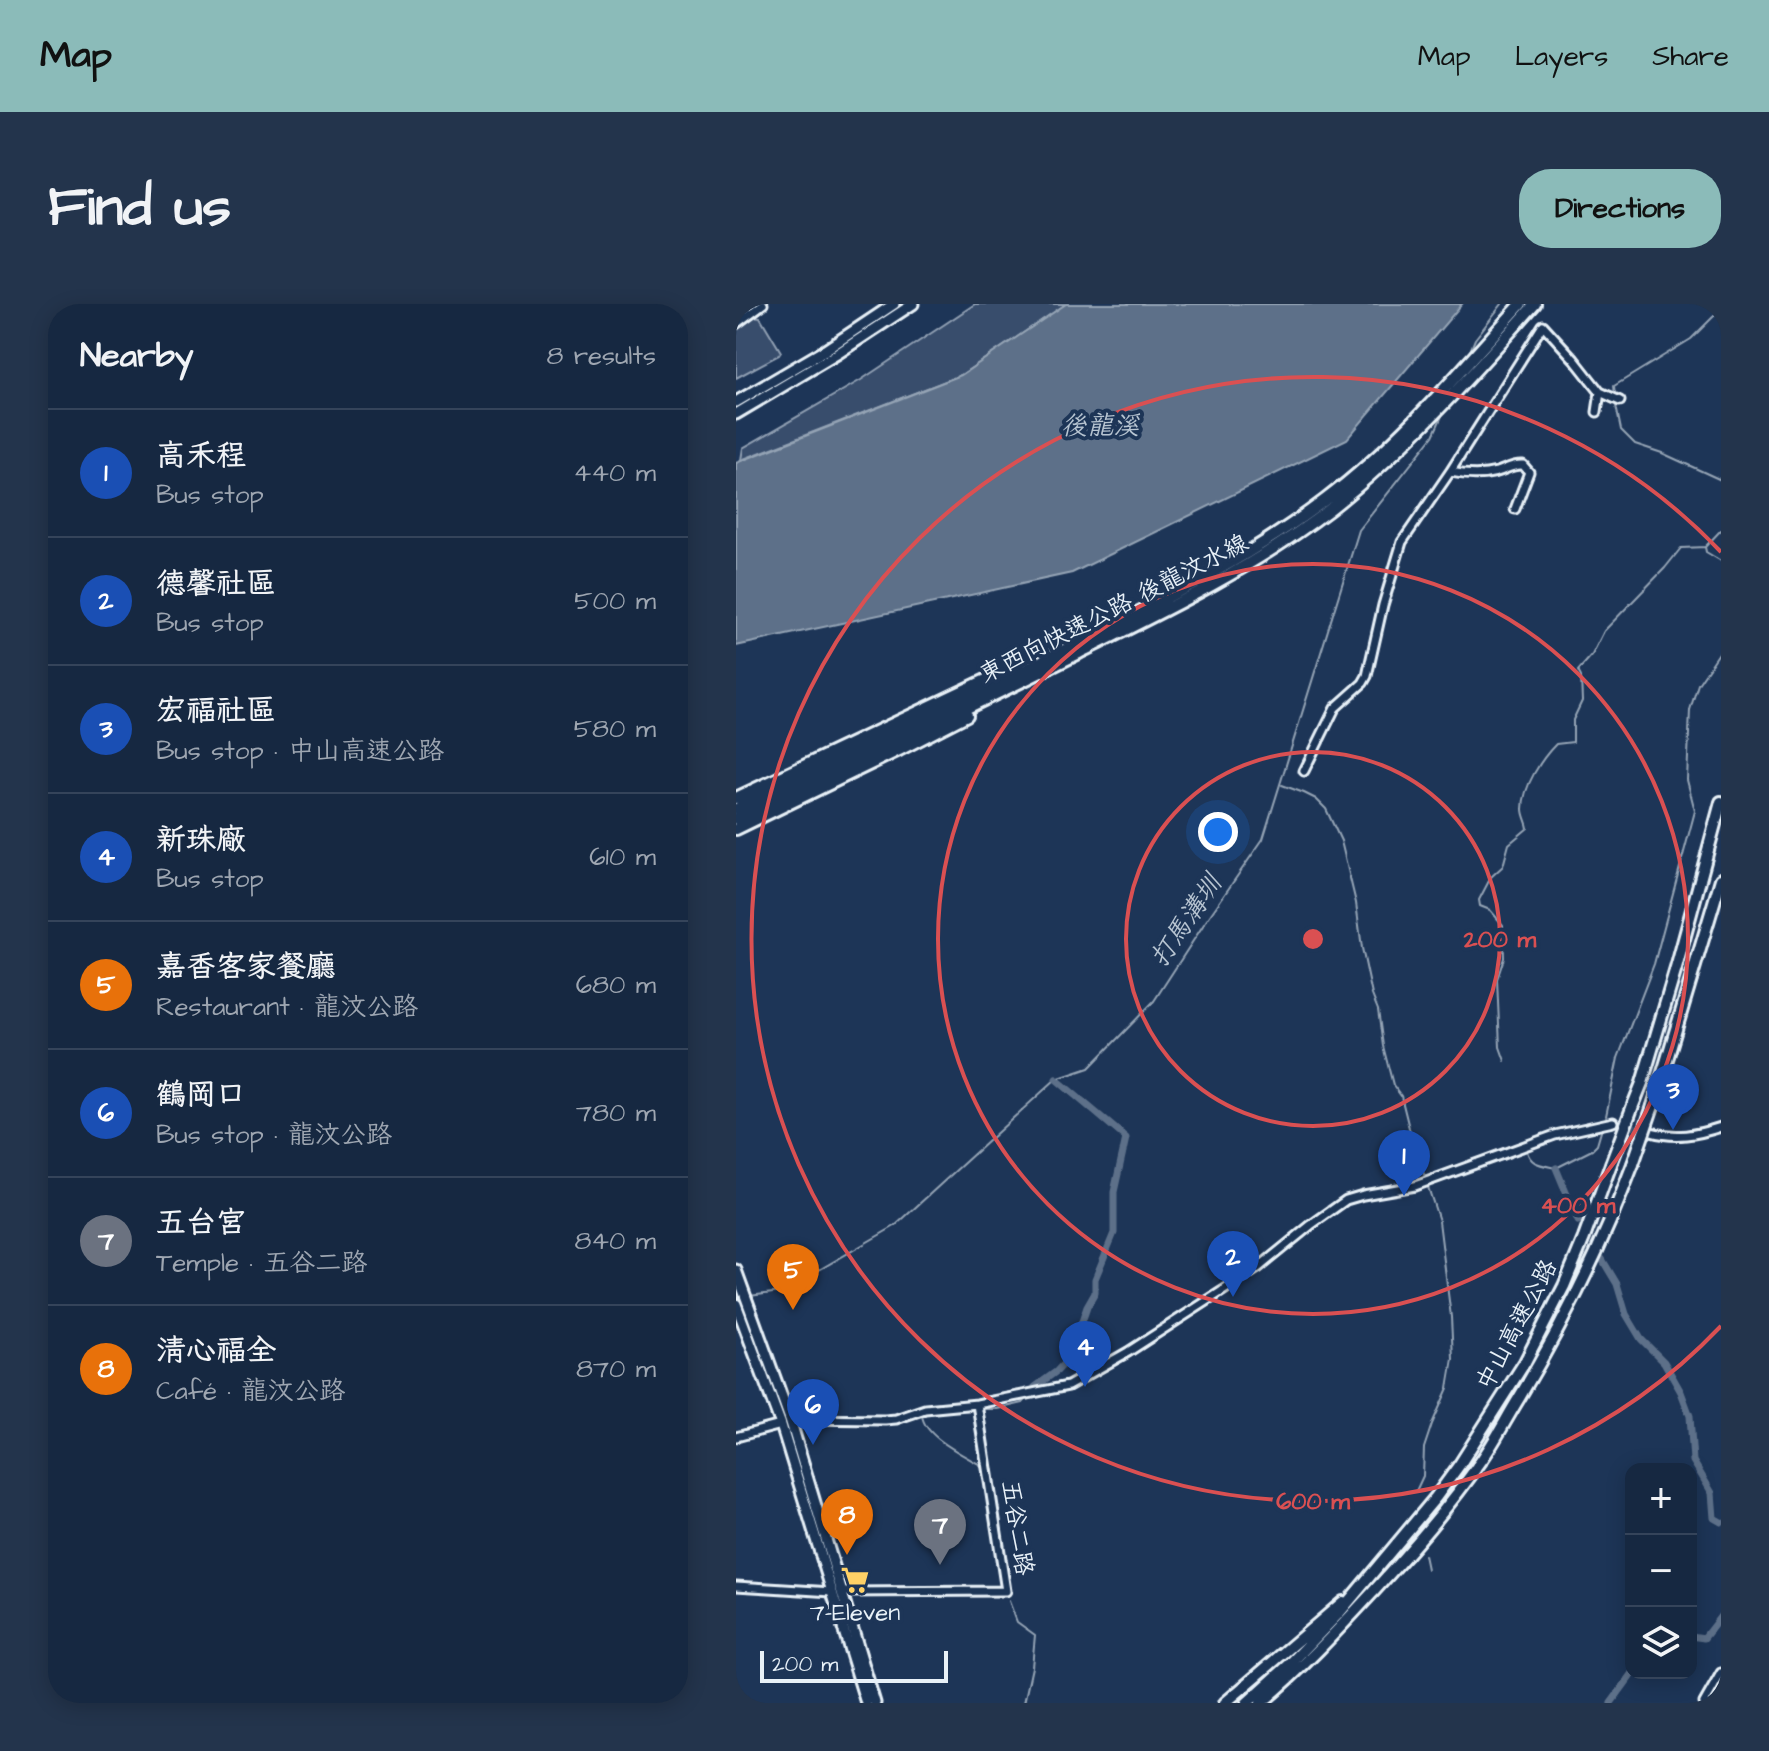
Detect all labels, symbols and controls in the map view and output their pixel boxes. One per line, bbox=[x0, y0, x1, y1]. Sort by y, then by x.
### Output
text: Map bbox=[40, 30, 112, 82]
text: Map bbox=[1418, 37, 1471, 76]
text: Layers bbox=[1515, 37, 1608, 76]
text: Share bbox=[1652, 37, 1729, 76]
text: Find us bbox=[48, 169, 231, 247]
button: Directions bbox=[1519, 169, 1721, 248]
text: Nearby bbox=[80, 332, 194, 380]
text: 8 results bbox=[546, 338, 656, 374]
water label: 後龍溪 bbox=[1061, 408, 1141, 444]
text: 高禾程 bbox=[156, 435, 246, 477]
text: 1 bbox=[104, 455, 108, 491]
text: 440 m bbox=[574, 455, 656, 491]
text: Bus stop bbox=[156, 477, 264, 513]
street label: 東西向快速公路 後龍汶水線 bbox=[974, 526, 1254, 692]
text: 德馨社區 bbox=[156, 563, 276, 605]
text: 2 bbox=[99, 583, 113, 619]
text: 500 m bbox=[574, 583, 656, 619]
text: Bus stop bbox=[156, 605, 264, 641]
text: 宏福社區 bbox=[156, 690, 276, 732]
text: 3 bbox=[99, 711, 113, 747]
text: 580 m bbox=[574, 711, 656, 747]
text: Bus stop · 中山高速公路 bbox=[156, 733, 444, 769]
your location bbox=[1198, 812, 1238, 852]
text: 新珠廠 bbox=[156, 819, 246, 861]
text: 4 bbox=[97, 839, 115, 875]
text: 610 m bbox=[589, 839, 656, 875]
text: Bus stop bbox=[156, 861, 264, 897]
water label: 打馬溝圳 bbox=[1142, 865, 1232, 974]
text: 200 m bbox=[1463, 923, 1536, 957]
centre of rings bbox=[1299, 925, 1327, 953]
text: 嘉香客家餐廳 bbox=[156, 946, 336, 988]
text: 5 bbox=[97, 967, 115, 1003]
text: 680 m bbox=[576, 967, 656, 1003]
text: Restaurant · 龍汶公路 bbox=[156, 989, 418, 1025]
pin: 3 bbox=[1647, 1064, 1699, 1130]
text: 鶴岡口 bbox=[156, 1074, 246, 1116]
text: 6 bbox=[98, 1095, 114, 1131]
text: 780 m bbox=[576, 1095, 656, 1131]
text: Bus stop · 龍汶公路 bbox=[156, 1117, 392, 1153]
pin: 1 bbox=[1378, 1130, 1430, 1196]
text: 400 m bbox=[1541, 1189, 1616, 1223]
text: 五台宮 bbox=[156, 1202, 246, 1244]
text: 7 bbox=[98, 1223, 114, 1259]
text: 840 m bbox=[574, 1223, 656, 1259]
pin: 2 bbox=[1207, 1231, 1259, 1297]
pin: 5 bbox=[767, 1244, 819, 1310]
text: Temple · 五谷二路 bbox=[156, 1245, 368, 1281]
street label: 中山高速公路 bbox=[1468, 1253, 1566, 1397]
pin: 4 bbox=[1059, 1321, 1111, 1387]
text: 清心福全 bbox=[156, 1330, 276, 1372]
text: 8 bbox=[98, 1351, 114, 1387]
text: 870 m bbox=[576, 1351, 656, 1387]
text: Café · 龍汶公路 bbox=[156, 1373, 346, 1409]
pin: 6 bbox=[787, 1379, 839, 1445]
map controls bbox=[1625, 1463, 1697, 1679]
button: + bbox=[1625, 1463, 1697, 1535]
street label: 五谷二路 bbox=[993, 1478, 1041, 1578]
text: 600 m bbox=[1276, 1485, 1350, 1519]
pin: 8 bbox=[821, 1489, 873, 1555]
pin: 7 bbox=[914, 1499, 966, 1565]
button: − bbox=[1625, 1535, 1697, 1607]
supermarket icon: 7-Eleven bbox=[840, 1565, 870, 1595]
place label: 7-Eleven bbox=[810, 1596, 900, 1630]
button: layers bbox=[1625, 1607, 1697, 1679]
scale bar bbox=[760, 1647, 948, 1683]
text: 200 m bbox=[772, 1649, 838, 1680]

